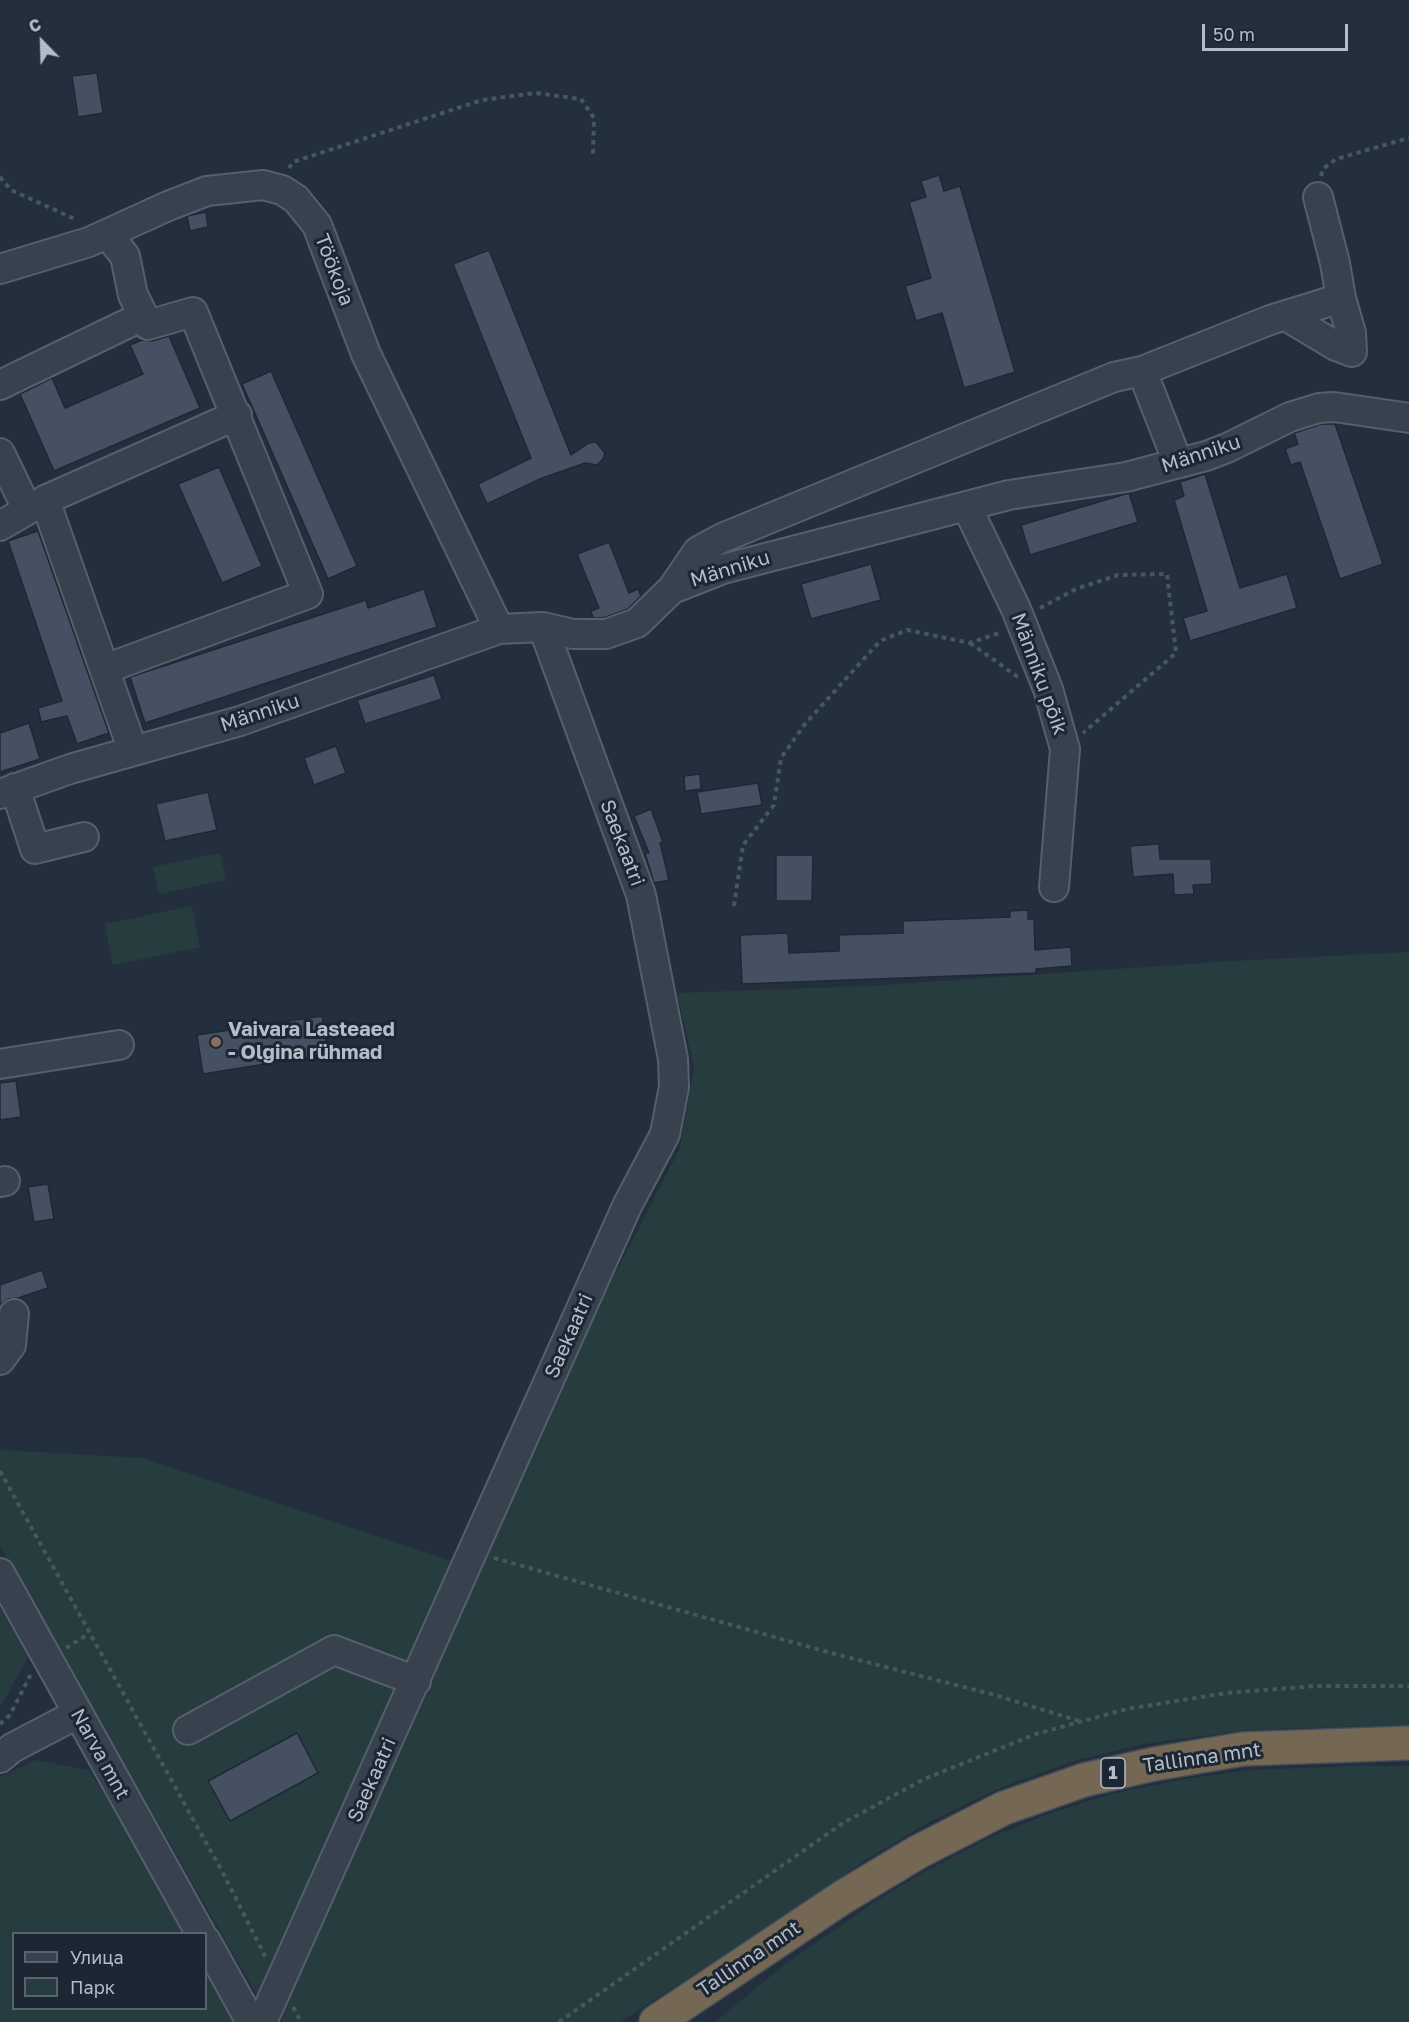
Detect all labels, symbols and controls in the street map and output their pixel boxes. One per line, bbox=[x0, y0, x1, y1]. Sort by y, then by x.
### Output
north arrow bbox=[12, 12, 72, 72]
scale bar bbox=[1205, 12, 1350, 50]
text: С bbox=[26, 14, 44, 37]
text: 50 m bbox=[1213, 23, 1255, 45]
street label: Töökoja bbox=[309, 231, 359, 309]
street label: Männiku bbox=[1158, 430, 1244, 478]
street label: Männiku bbox=[687, 546, 773, 592]
street label: Männiku põik bbox=[1006, 610, 1072, 738]
street label: Männiku bbox=[217, 689, 303, 737]
street label: Saekaatri bbox=[595, 797, 649, 889]
place label: Vaivara Lasteaed - Olgina rühmad bbox=[228, 1018, 395, 1065]
marker: Vaivara Lasteaed - Olgina rühmad bbox=[209, 1035, 223, 1049]
street label: Saekaatri bbox=[540, 1290, 598, 1382]
street label: Narva mnt bbox=[65, 1705, 135, 1803]
street label: Saekaatri bbox=[343, 1734, 401, 1826]
street label: Tallinna mnt bbox=[1142, 1738, 1262, 1778]
road number: 1 bbox=[1101, 1758, 1125, 1788]
street label: Tallinna mnt bbox=[693, 1916, 805, 2002]
legend bbox=[12, 1932, 207, 2010]
text: Улица bbox=[70, 1946, 124, 1968]
text: Парк bbox=[70, 1976, 115, 1998]

